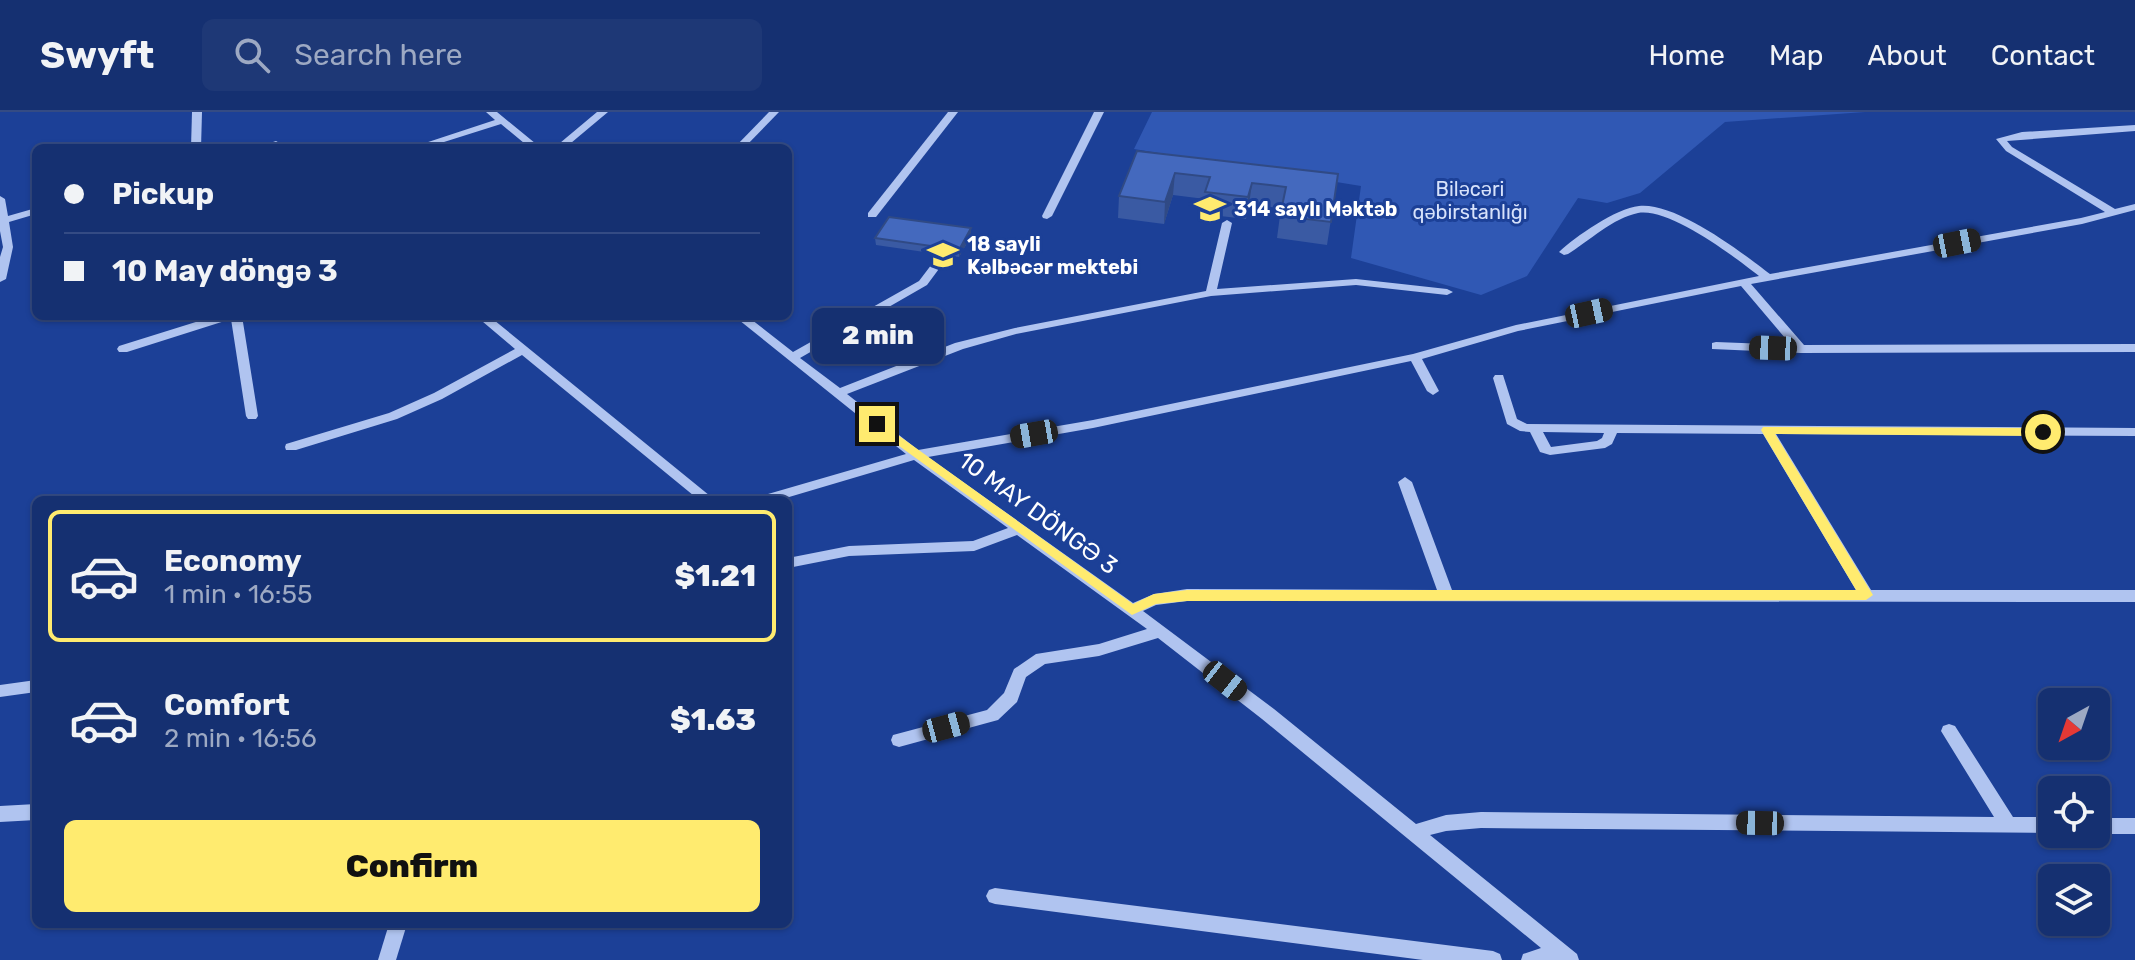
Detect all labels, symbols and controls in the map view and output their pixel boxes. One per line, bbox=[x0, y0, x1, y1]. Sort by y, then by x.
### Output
search box bbox=[202, 19, 762, 91]
text: Swyft bbox=[40, 32, 154, 78]
icon: search bbox=[230, 33, 274, 77]
text: Search here bbox=[294, 37, 463, 73]
text: Home bbox=[1648, 39, 1725, 72]
text: Map bbox=[1769, 39, 1823, 72]
text: About bbox=[1867, 39, 1947, 72]
text: Contact bbox=[1991, 39, 2095, 72]
text: Pickup bbox=[112, 176, 214, 212]
park label: Biləcəri qəbirstanlığı bbox=[1412, 177, 1528, 224]
school or university icon: 314 saylı Məktəb bbox=[1193, 192, 1227, 226]
place label: 314 saylı Məktəb bbox=[1234, 197, 1397, 221]
car bbox=[1931, 227, 1983, 259]
place label: 18 sayli Kəlbəcər mektebi bbox=[967, 232, 1138, 279]
school or university icon: 18 sayli Kəlbəcər mektebi bbox=[926, 238, 960, 272]
text: 10 May döngə 3 bbox=[112, 253, 338, 289]
car bbox=[1563, 296, 1615, 330]
callout: 2 min bbox=[811, 308, 943, 364]
text: 2 min bbox=[842, 320, 914, 351]
car bbox=[1749, 335, 1797, 361]
route end bbox=[859, 406, 895, 442]
route start bbox=[2025, 414, 2061, 450]
car bbox=[1008, 418, 1060, 450]
street label: 10 MAY DÖNGƏ 3 bbox=[953, 446, 1123, 580]
icon: car bbox=[68, 540, 140, 612]
text: Economy bbox=[164, 543, 302, 579]
text: $1.21 bbox=[674, 558, 756, 594]
text: 1 min · 16:55 bbox=[164, 579, 312, 610]
car bbox=[1199, 657, 1251, 705]
icon: car bbox=[68, 684, 140, 756]
text: Comfort bbox=[164, 687, 290, 723]
north arrow bbox=[2038, 688, 2110, 760]
map controls bbox=[2038, 688, 2110, 936]
text: $1.63 bbox=[670, 702, 756, 738]
car bbox=[920, 709, 972, 745]
text: 2 min · 16:56 bbox=[164, 723, 317, 754]
button: locate bbox=[2038, 776, 2110, 848]
car bbox=[1736, 811, 1784, 835]
button: Confirm bbox=[64, 820, 760, 912]
button: layers bbox=[2038, 864, 2110, 936]

